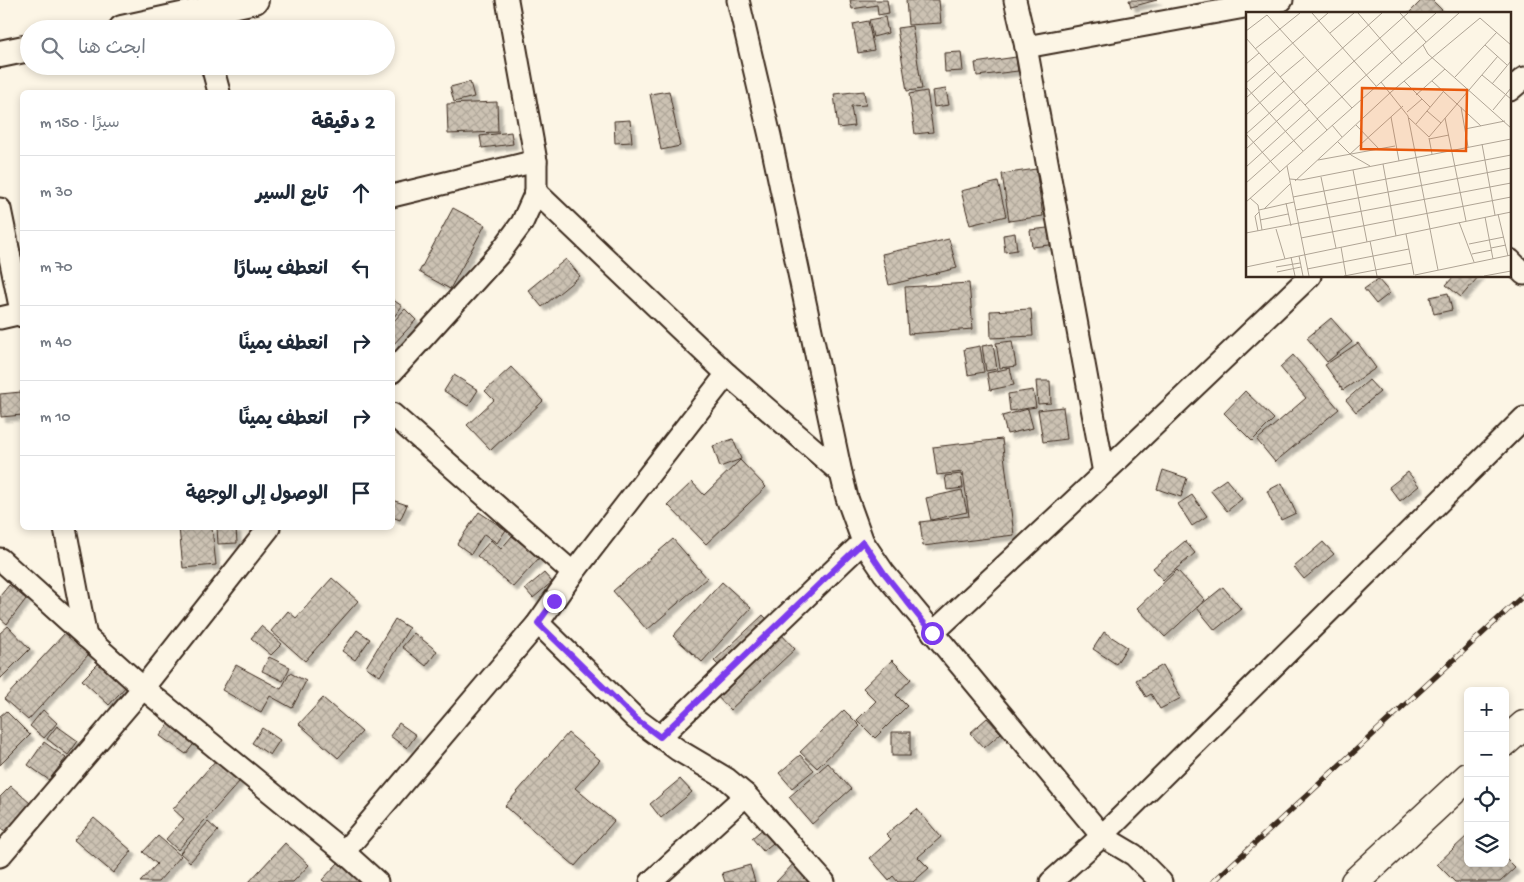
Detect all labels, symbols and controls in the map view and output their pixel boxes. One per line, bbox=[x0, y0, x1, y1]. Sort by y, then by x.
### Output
inset map bbox=[1246, 12, 1512, 278]
search box bbox=[20, 20, 395, 75]
icon: search bbox=[38, 34, 66, 62]
text: ابحث هنا bbox=[78, 38, 146, 61]
text: 2 دقيقة bbox=[311, 112, 375, 137]
text: سيرًا · 150 m bbox=[40, 115, 120, 134]
icon: ahead bbox=[347, 179, 375, 207]
text: 30 m bbox=[40, 184, 73, 203]
text: تابع السير bbox=[256, 184, 328, 207]
icon: left bbox=[347, 254, 375, 282]
text: 70 m bbox=[40, 259, 73, 278]
text: انعطف يسارًا bbox=[234, 259, 328, 282]
icon: right bbox=[347, 329, 375, 357]
text: 40 m bbox=[40, 334, 72, 353]
text: انعطف يمينًا bbox=[239, 334, 328, 357]
icon: right bbox=[347, 404, 375, 432]
text: 10 m bbox=[40, 409, 71, 428]
text: انعطف يمينًا bbox=[239, 409, 328, 432]
icon: arrive bbox=[347, 479, 375, 507]
text: الوصول إلى الوجهة bbox=[185, 484, 328, 507]
route end bbox=[543, 590, 566, 613]
route start bbox=[921, 622, 944, 645]
map controls bbox=[1464, 687, 1509, 867]
button: + bbox=[1464, 687, 1509, 732]
button: − bbox=[1464, 732, 1509, 777]
button: locate bbox=[1464, 777, 1509, 822]
button: layers bbox=[1464, 822, 1509, 867]

